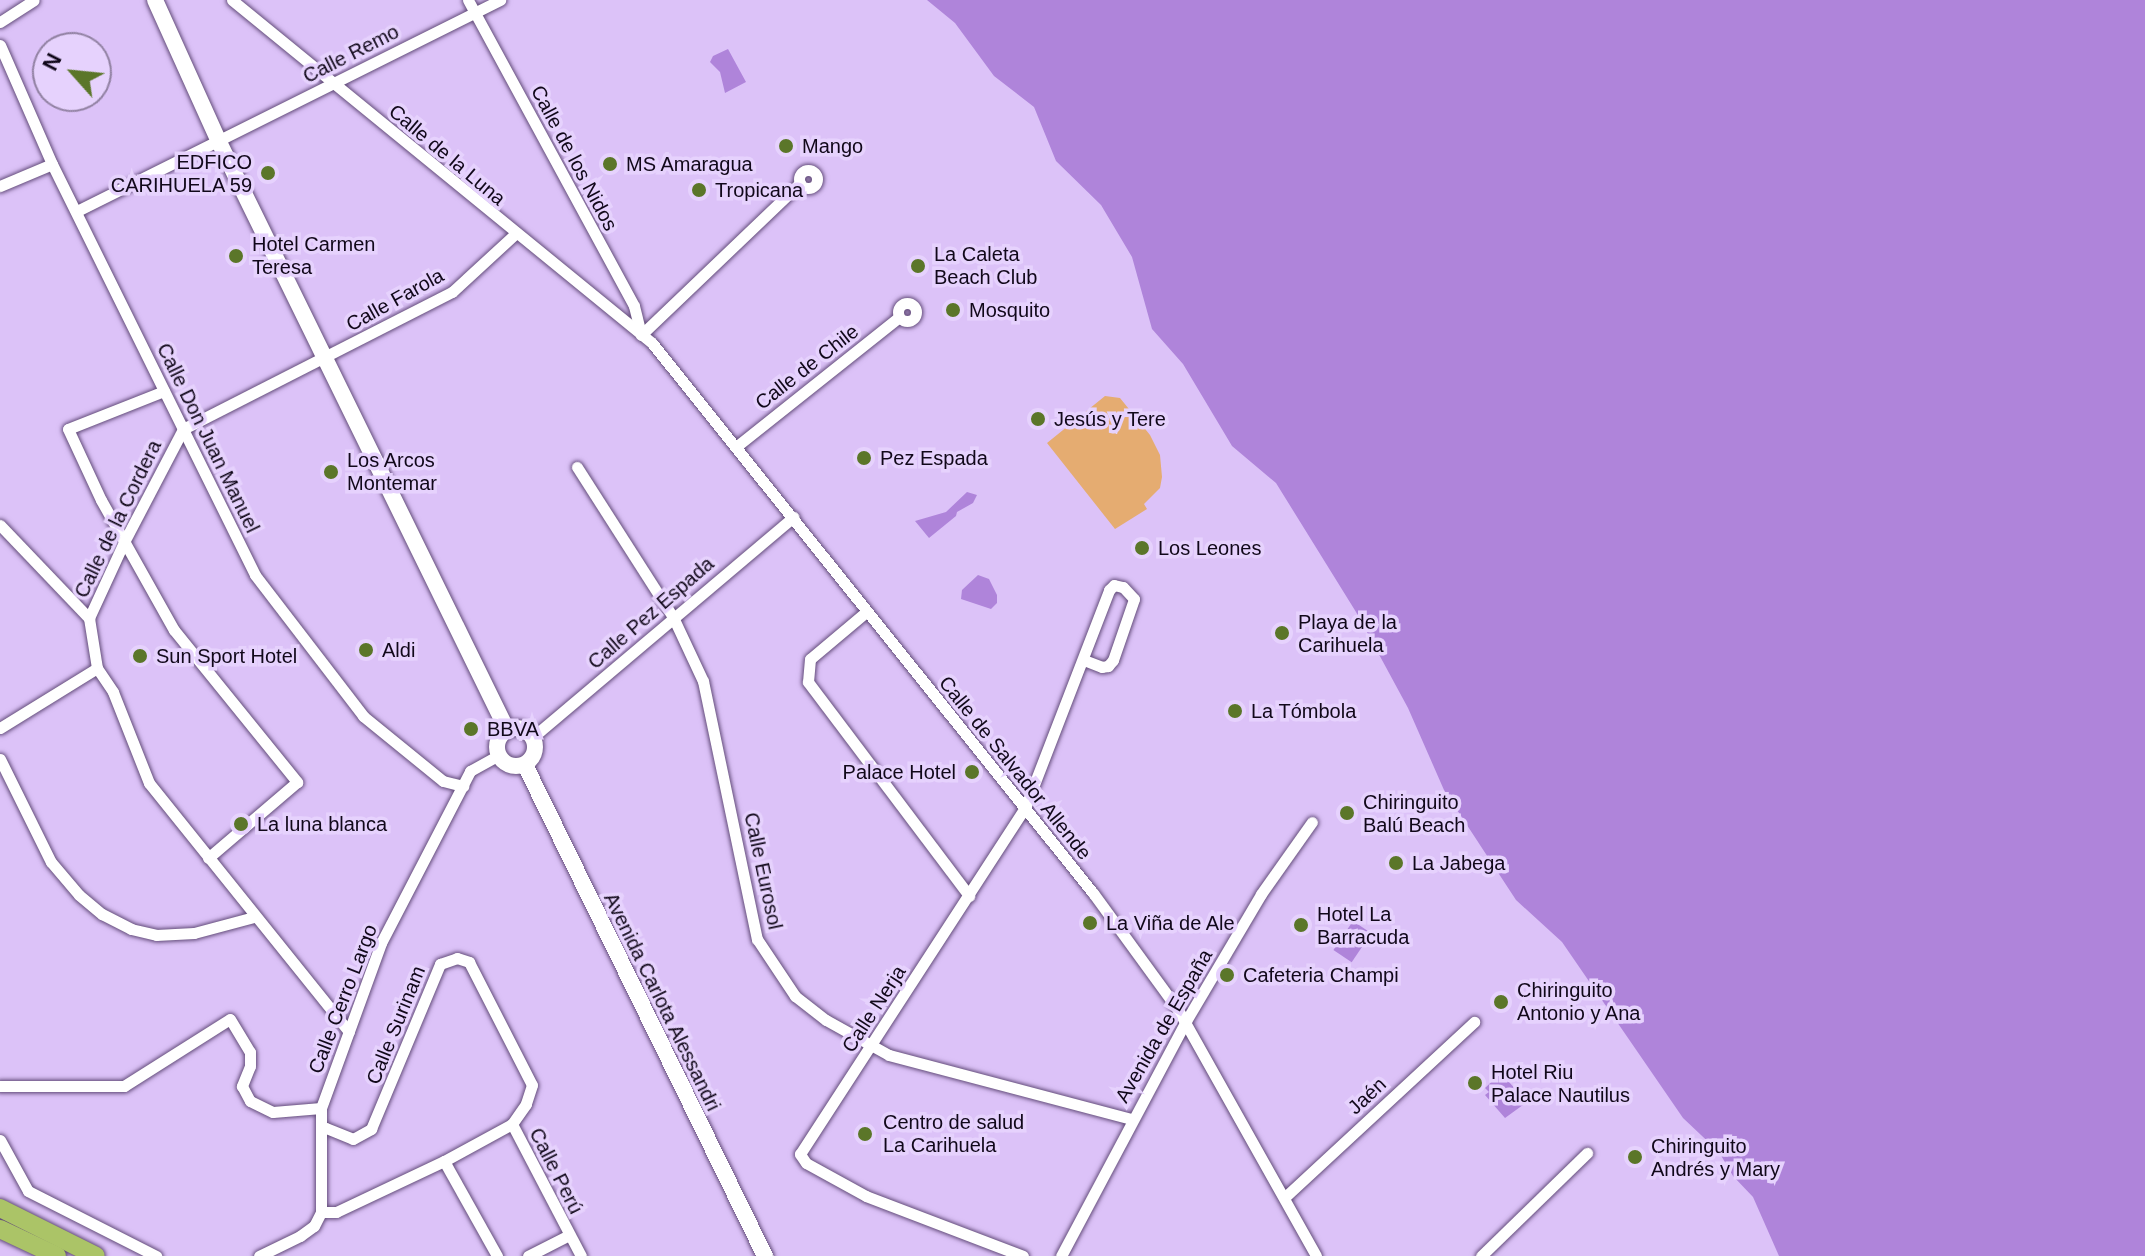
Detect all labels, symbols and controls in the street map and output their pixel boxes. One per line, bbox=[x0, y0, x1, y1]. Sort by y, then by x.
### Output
street label: Calle Remo bbox=[299, 20, 403, 88]
north arrow bbox=[32, 32, 112, 112]
text: N bbox=[37, 49, 67, 75]
street label: Calle de los Nidos bbox=[526, 81, 622, 235]
street label: Calle de la Luna bbox=[384, 99, 510, 211]
place label: Mango bbox=[802, 134, 863, 158]
marker: Mango bbox=[777, 137, 795, 155]
place label: EDFICO CARIHUELA 59 bbox=[110, 150, 252, 197]
place label: MS Amaragua bbox=[626, 152, 754, 176]
marker: MS Amaragua bbox=[601, 155, 619, 173]
marker: EDFICO CARIHUELA 59 bbox=[259, 164, 277, 182]
place label: Tropicana bbox=[715, 178, 803, 202]
marker: Tropicana bbox=[690, 181, 708, 199]
place label: Hotel Carmen Teresa bbox=[252, 232, 375, 279]
place label: La Caleta Beach Club bbox=[934, 242, 1037, 289]
marker: Hotel Carmen Teresa bbox=[227, 247, 245, 265]
marker: La Caleta Beach Club bbox=[909, 257, 927, 275]
street label: Calle Farola bbox=[342, 263, 448, 337]
place label: Mosquito bbox=[969, 298, 1050, 322]
marker: Mosquito bbox=[944, 301, 962, 319]
street label: Calle de Chile bbox=[751, 319, 863, 415]
street label: Calle Don Juan Manuel bbox=[152, 339, 264, 537]
place label: Jesús y Tere bbox=[1054, 407, 1166, 431]
marker: Jesús y Tere bbox=[1029, 410, 1047, 428]
street label: Calle de la Cordera bbox=[69, 436, 167, 602]
place label: Pez Espada bbox=[880, 446, 988, 470]
place label: Los Arcos Montemar bbox=[347, 448, 437, 495]
marker: Pez Espada bbox=[855, 449, 873, 467]
marker: Los Arcos Montemar bbox=[322, 463, 340, 481]
place label: Los Leones bbox=[1158, 536, 1261, 560]
marker: Los Leones bbox=[1133, 539, 1151, 557]
street label: Calle Pez Espada bbox=[583, 552, 719, 674]
place label: Playa de la Carihuela bbox=[1298, 610, 1397, 657]
marker: Playa de la Carihuela bbox=[1273, 624, 1291, 642]
place label: Aldi bbox=[382, 638, 415, 662]
marker: Aldi bbox=[357, 641, 375, 659]
place label: Sun Sport Hotel bbox=[156, 644, 297, 668]
marker: Sun Sport Hotel bbox=[131, 647, 149, 665]
street label: Calle de Salvador Allende bbox=[933, 671, 1097, 865]
place label: La Tómbola bbox=[1251, 699, 1357, 723]
marker: La Tómbola bbox=[1226, 702, 1244, 720]
place label: BBVA bbox=[487, 717, 539, 741]
marker: BBVA bbox=[462, 720, 480, 738]
place label: Palace Hotel bbox=[843, 760, 956, 784]
marker: Palace Hotel bbox=[963, 763, 981, 781]
place label: Chiringuito Balú Beach bbox=[1363, 790, 1465, 837]
marker: Chiringuito Balú Beach bbox=[1338, 804, 1356, 822]
street label: Calle Eurosol bbox=[739, 810, 787, 932]
place label: La luna blanca bbox=[257, 812, 387, 836]
marker: La luna blanca bbox=[232, 815, 250, 833]
place label: La Jabega bbox=[1412, 851, 1505, 875]
marker: La Jabega bbox=[1387, 854, 1405, 872]
street label: Avenida Carlota Alessandri bbox=[598, 888, 726, 1116]
place label: Hotel La Barracuda bbox=[1317, 902, 1409, 949]
place label: La Viña de Ale bbox=[1106, 911, 1236, 935]
marker: La Viña de Ale bbox=[1081, 914, 1099, 932]
marker: Hotel La Barracuda bbox=[1292, 916, 1310, 934]
street label: Calle Cerro Largo bbox=[304, 921, 382, 1077]
street label: Avenida de España bbox=[1110, 945, 1218, 1107]
street label: Calle Nerja bbox=[837, 961, 911, 1057]
street label: Calle Surinam bbox=[361, 962, 431, 1088]
place label: Cafeteria Champi bbox=[1243, 963, 1399, 987]
marker: Cafeteria Champi bbox=[1218, 966, 1236, 984]
place label: Chiringuito Antonio y Ana bbox=[1517, 978, 1642, 1025]
marker: Chiringuito Antonio y Ana bbox=[1492, 993, 1510, 1011]
place label: Hotel Riu Palace Nautilus bbox=[1491, 1060, 1630, 1107]
street label: Jaén bbox=[1343, 1072, 1391, 1120]
marker: Hotel Riu Palace Nautilus bbox=[1466, 1074, 1484, 1092]
place label: Centro de salud La Carihuela bbox=[883, 1110, 1024, 1157]
marker: Centro de salud La Carihuela bbox=[854, 1123, 876, 1145]
street label: Calle Perú bbox=[524, 1124, 588, 1218]
place label: Chiringuito Andrés y Mary bbox=[1651, 1134, 1780, 1181]
marker: Chiringuito Andrés y Mary bbox=[1626, 1148, 1644, 1166]

